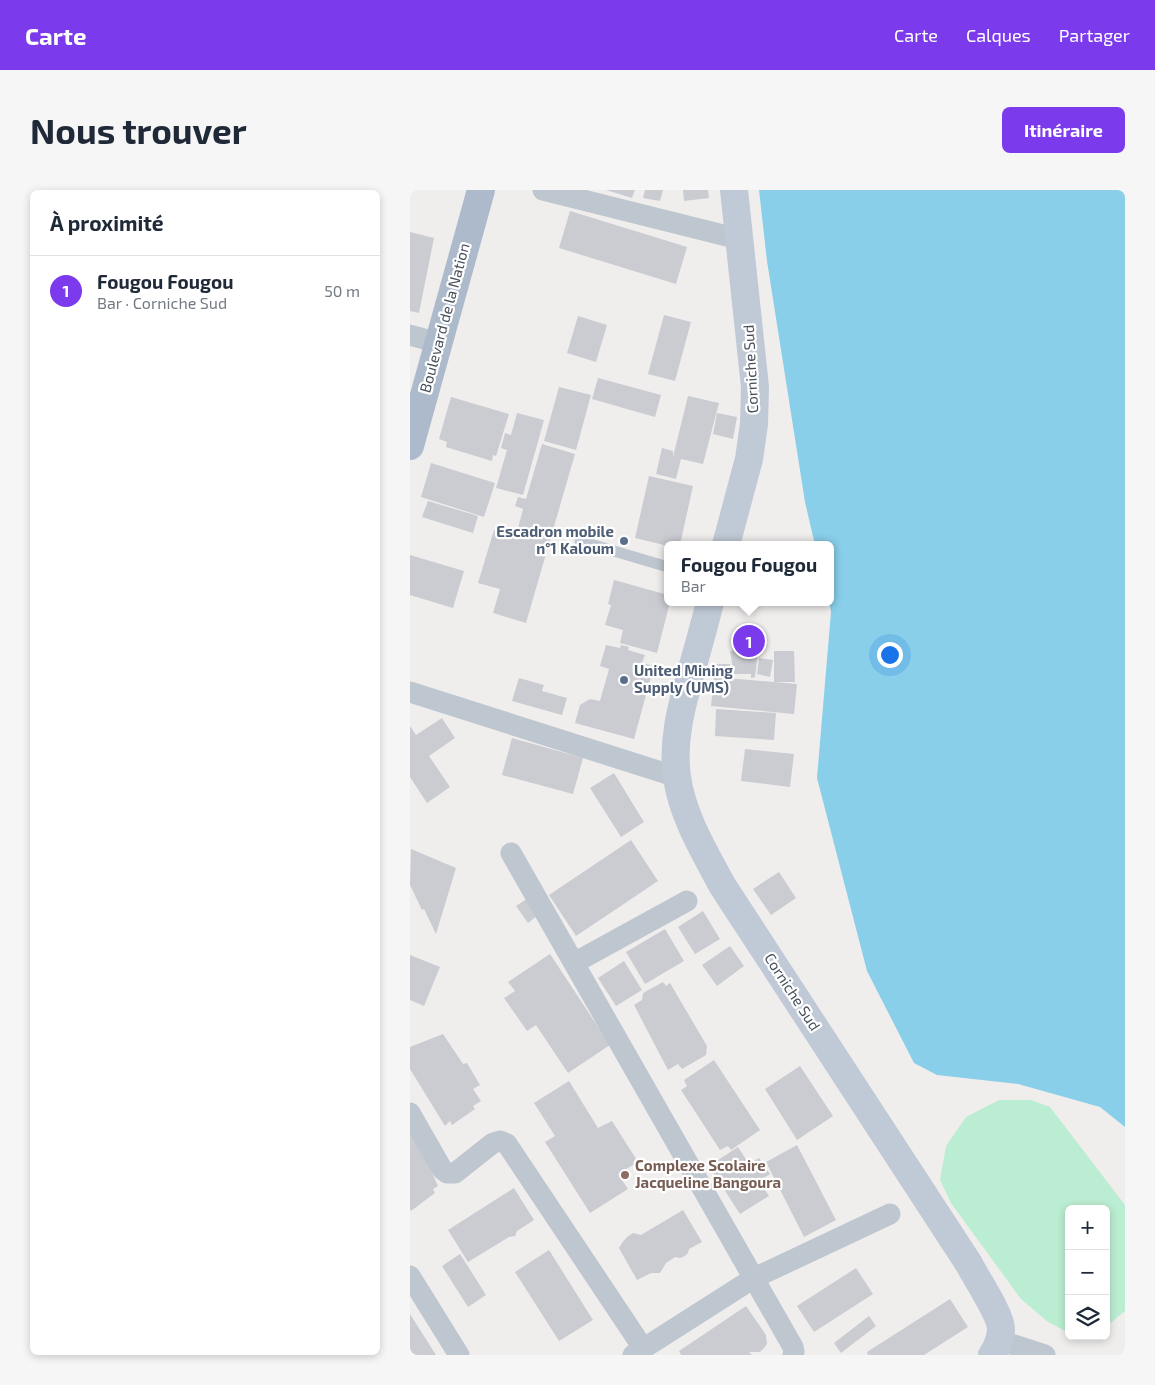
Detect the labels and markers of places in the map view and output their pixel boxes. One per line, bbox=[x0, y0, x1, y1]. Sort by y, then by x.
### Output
place label: Escadron mobile n°1 Kaloum bbox=[496, 522, 614, 557]
marker: Escadron mobile n°1 Kaloum bbox=[618, 535, 630, 547]
pin: 1 bbox=[733, 622, 765, 660]
place label: United Mining Supply (UMS) bbox=[634, 661, 733, 697]
marker: United Mining Supply (UMS) bbox=[618, 674, 630, 686]
place label: Complexe Scolaire Jacqueline Bangoura bbox=[635, 1156, 781, 1191]
marker: Complexe Scolaire Jacqueline Bangoura bbox=[619, 1169, 631, 1181]

